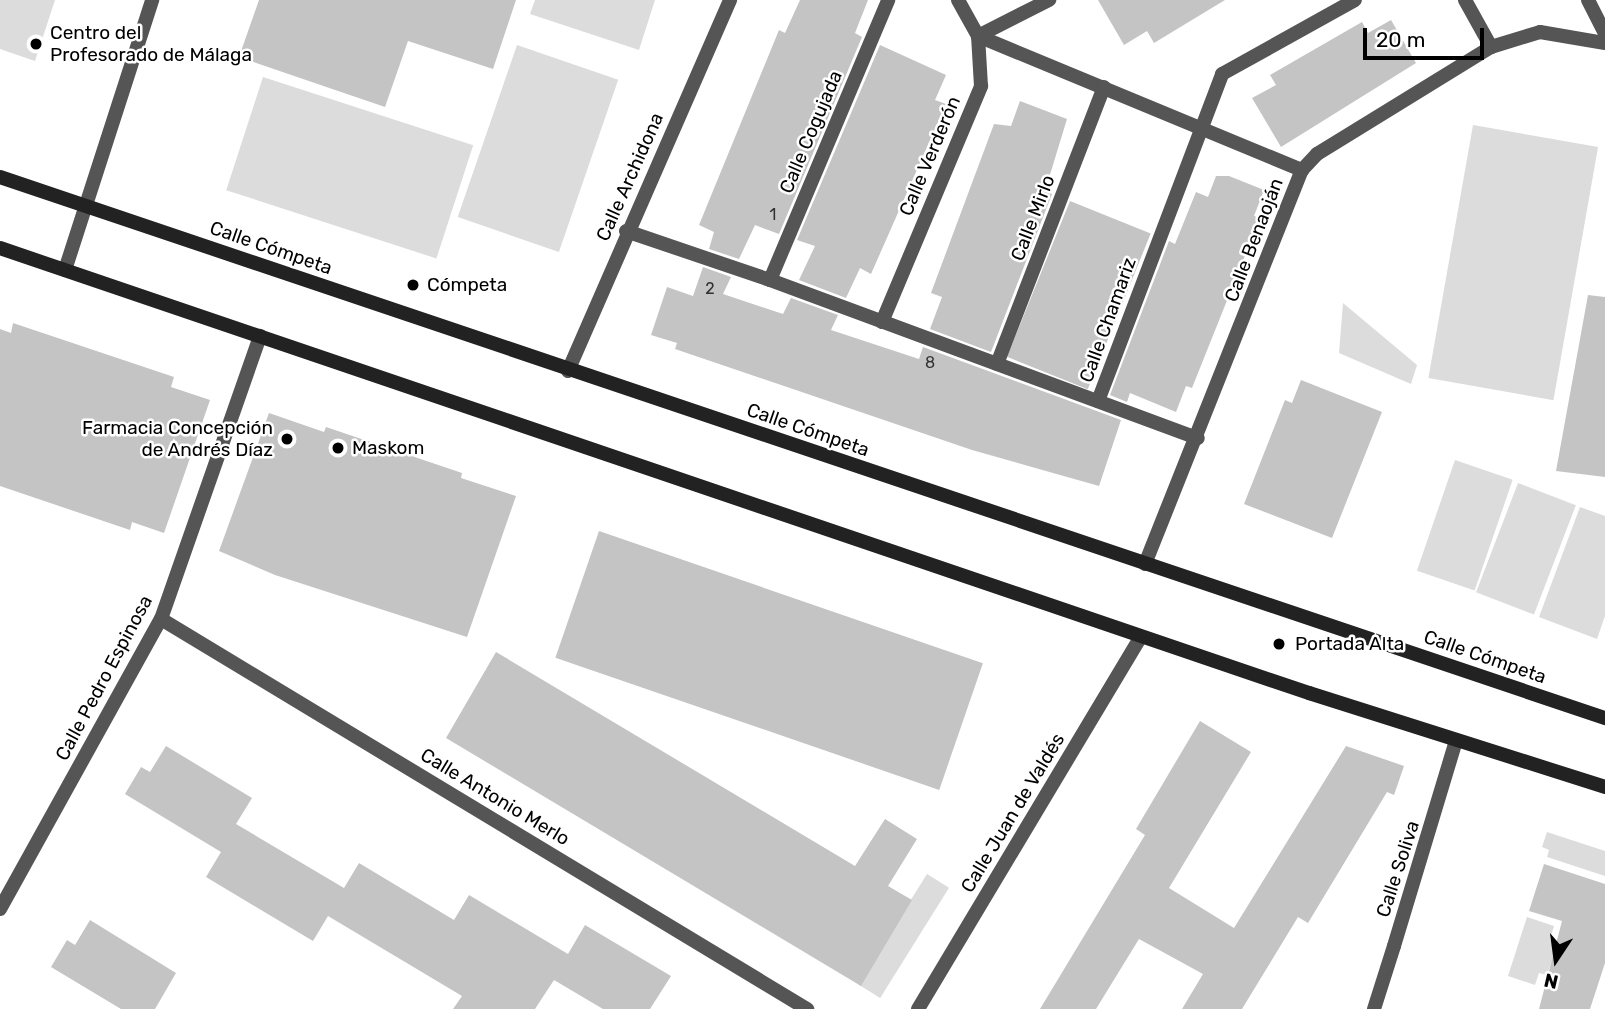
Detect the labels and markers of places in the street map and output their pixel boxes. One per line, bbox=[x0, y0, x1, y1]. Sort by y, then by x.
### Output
place label: Centro del Profesorado de Málaga bbox=[50, 22, 252, 66]
marker: Centro del Profesorado de Málaga bbox=[28, 36, 44, 52]
place label: Cómpeta bbox=[427, 274, 507, 296]
marker: Cómpeta bbox=[405, 277, 421, 293]
place label: Farmacia Concepción de Andrés Díaz bbox=[82, 417, 273, 461]
marker: Farmacia Concepción de Andrés Díaz bbox=[279, 431, 295, 447]
place label: Maskom bbox=[352, 437, 424, 459]
marker: Maskom bbox=[330, 440, 346, 456]
place label: Portada Alta bbox=[1295, 633, 1405, 655]
marker: Portada Alta bbox=[1269, 634, 1289, 654]

